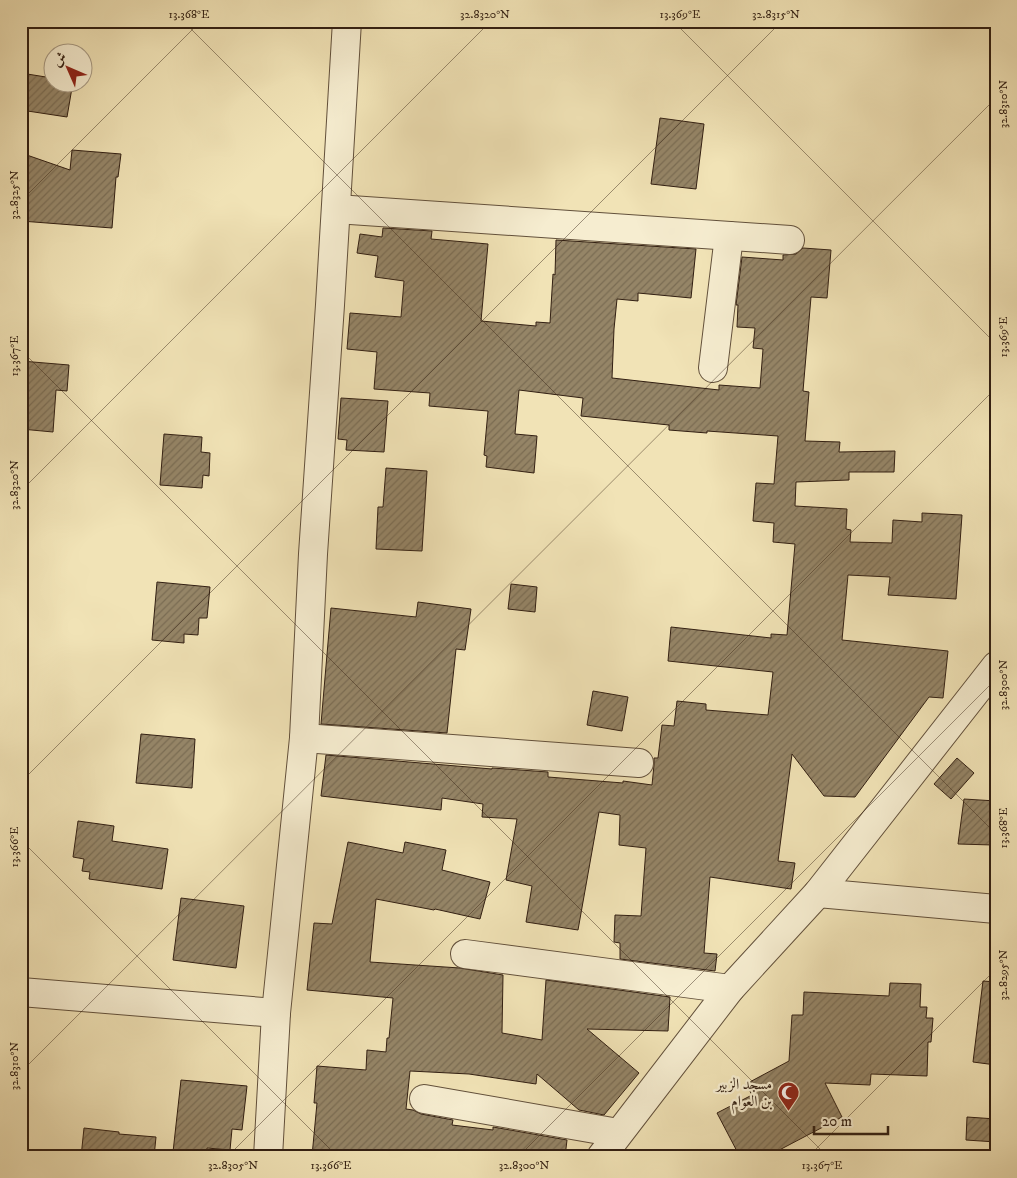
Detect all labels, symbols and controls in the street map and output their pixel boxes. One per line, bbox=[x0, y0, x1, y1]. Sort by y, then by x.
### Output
text: 13.368°E bbox=[169, 7, 210, 22]
text: 32.8320°N bbox=[460, 7, 510, 22]
text: 13.369°E bbox=[660, 7, 701, 22]
text: 32.8315°N bbox=[752, 7, 800, 22]
north arrow bbox=[42, 42, 92, 92]
text: ش bbox=[48, 48, 71, 71]
text: 32.8310°N bbox=[996, 80, 1011, 128]
text: 32.8325°N bbox=[7, 170, 22, 220]
text: 13.369°E bbox=[996, 316, 1011, 357]
text: 13.367°E bbox=[7, 335, 22, 377]
text: 32.8320°N bbox=[7, 460, 22, 510]
text: 32.8300°N bbox=[996, 660, 1011, 710]
text: 13.368°E bbox=[996, 807, 1011, 848]
text: 13.366°E bbox=[7, 826, 22, 868]
text: 32.8295°N bbox=[996, 949, 1011, 1000]
text: 32.8310°N bbox=[7, 1042, 22, 1090]
place label: مسجد الزبير بن العوام bbox=[714, 1075, 772, 1114]
mosque icon: مسجد الزبير بن العوام bbox=[776, 1081, 800, 1112]
scale bar bbox=[814, 1103, 888, 1135]
text: 20 m bbox=[822, 1112, 852, 1131]
text: 32.8305°N bbox=[208, 1158, 258, 1173]
text: 13.366°E bbox=[310, 1158, 352, 1173]
text: 32.8300°N bbox=[499, 1158, 549, 1173]
text: 13.367°E bbox=[801, 1158, 843, 1173]

